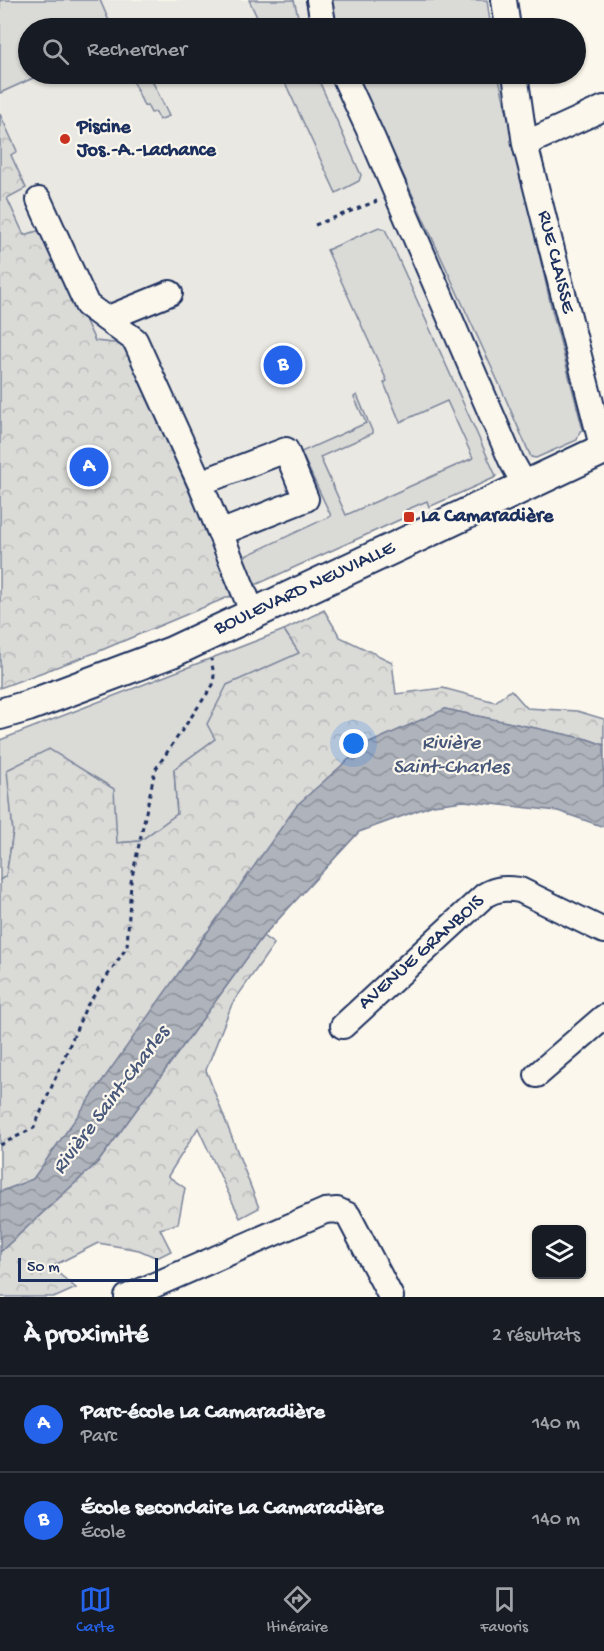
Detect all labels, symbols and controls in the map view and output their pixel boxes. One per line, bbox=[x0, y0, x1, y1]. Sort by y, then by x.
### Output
search box bbox=[18, 18, 586, 84]
icon: search bbox=[39, 35, 72, 68]
text: Rechercher bbox=[87, 38, 187, 64]
place label: Piscine Jos.-A.-Lachance bbox=[76, 117, 217, 163]
marker: Piscine Jos.-A.-Lachance bbox=[58, 132, 72, 146]
street label: RUE CLAISSE bbox=[531, 208, 579, 317]
pin: B bbox=[264, 342, 302, 388]
pin: A bbox=[70, 444, 109, 490]
place label: La Camaradière bbox=[421, 506, 554, 529]
marker: La Camaradière bbox=[402, 510, 416, 524]
street label: BOULEVARD NEUVIALLE bbox=[210, 536, 400, 641]
your location bbox=[339, 729, 368, 758]
water label: Rivière Saint-Charles bbox=[393, 732, 511, 781]
street label: AVENUE GRANBOIS bbox=[354, 890, 490, 1016]
water label: Rivière Saint-Charles bbox=[48, 1020, 177, 1180]
map controls bbox=[532, 1225, 586, 1279]
button: layers bbox=[532, 1225, 586, 1279]
scale bar bbox=[18, 1255, 158, 1282]
text: 50 m bbox=[27, 1259, 60, 1278]
text: À proximité bbox=[24, 1321, 148, 1352]
text: 2 résultats bbox=[492, 1325, 580, 1348]
text: Parc-école La Camaradière bbox=[81, 1400, 325, 1426]
text: A bbox=[38, 1413, 49, 1436]
text: 140 m bbox=[532, 1413, 580, 1436]
text: Parc bbox=[81, 1426, 117, 1449]
text: École secondaire La Camaradière bbox=[81, 1496, 384, 1522]
text: B bbox=[38, 1509, 49, 1532]
text: 140 m bbox=[532, 1509, 580, 1532]
text: École bbox=[81, 1522, 125, 1545]
tab: Carte bbox=[76, 1583, 114, 1638]
tab: Itinéraire bbox=[266, 1583, 328, 1638]
tab: Favoris bbox=[480, 1583, 528, 1638]

